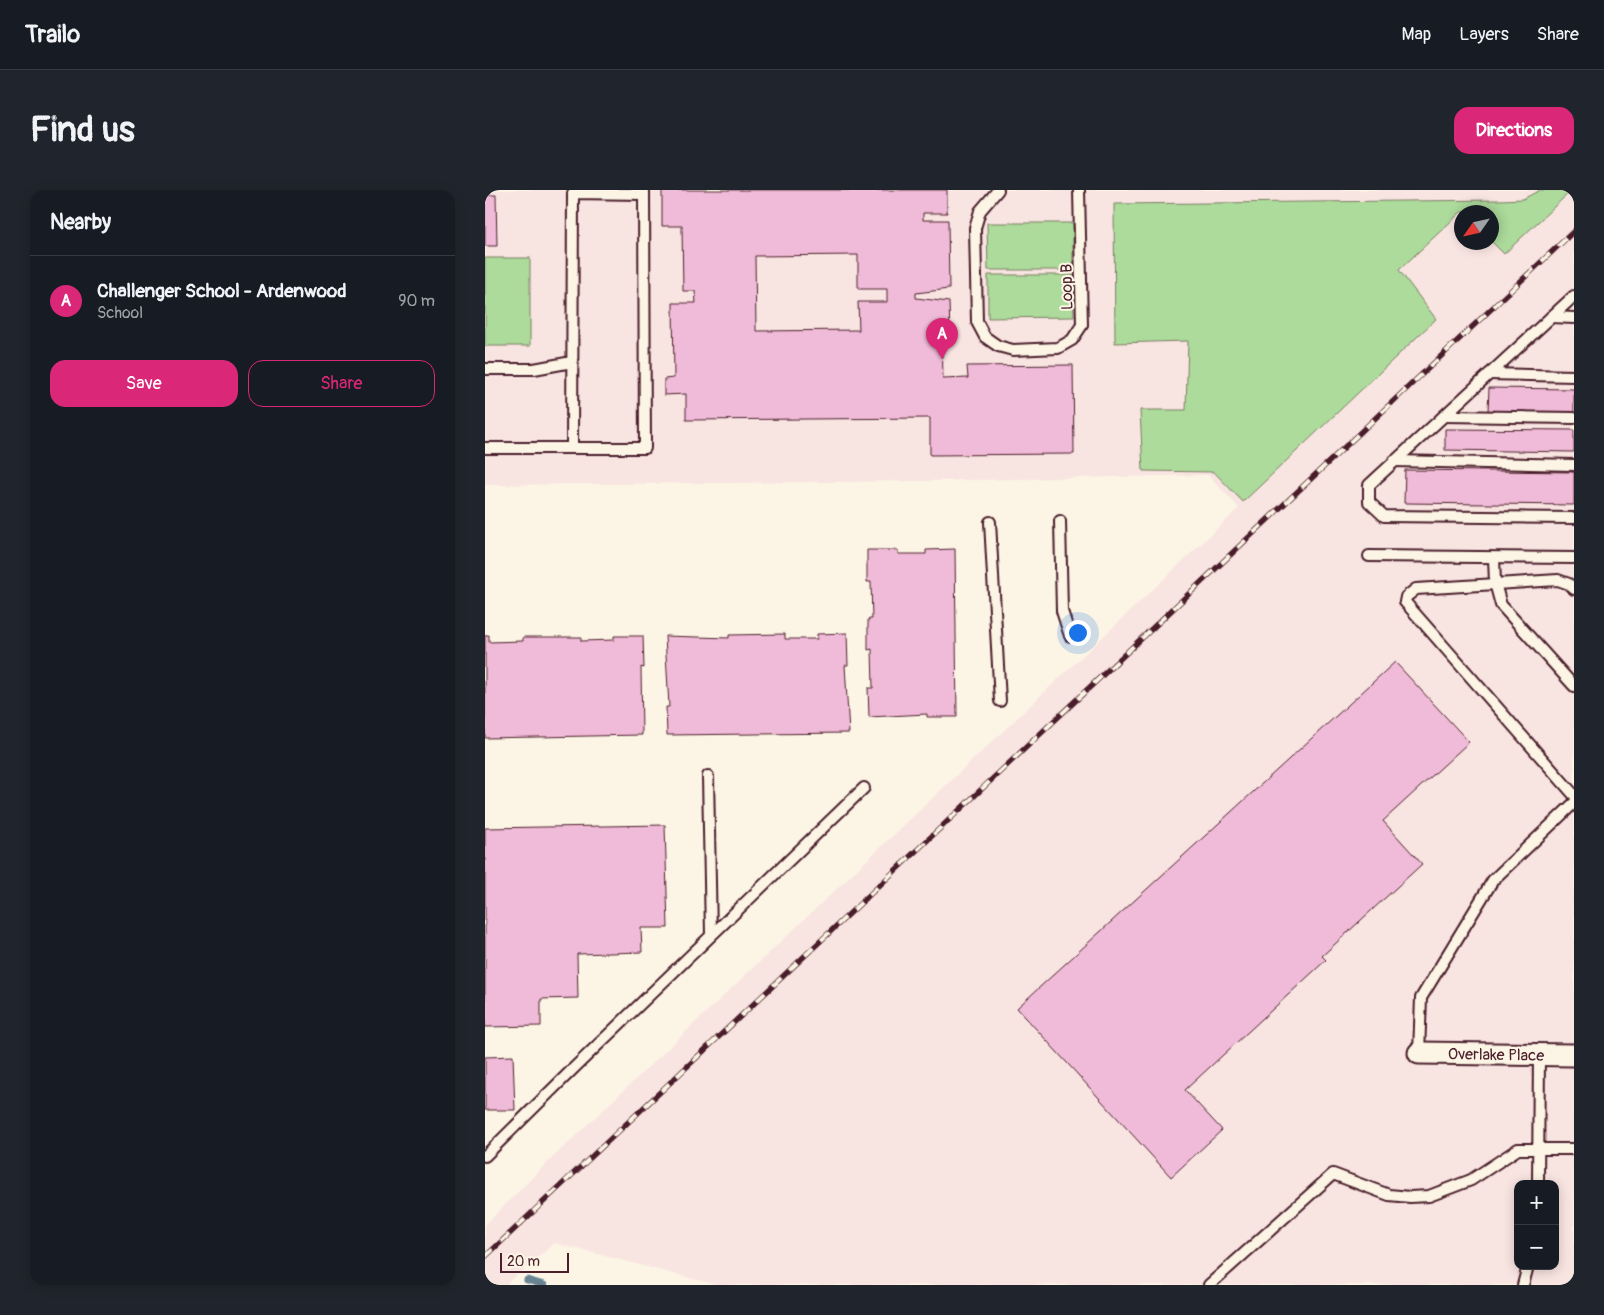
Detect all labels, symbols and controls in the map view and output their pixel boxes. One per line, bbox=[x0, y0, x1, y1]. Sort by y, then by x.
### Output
text: Trailo bbox=[25, 20, 80, 49]
text: Map bbox=[1402, 23, 1431, 46]
text: Layers bbox=[1459, 23, 1509, 46]
text: Share bbox=[1537, 23, 1579, 46]
button: Directions bbox=[1454, 107, 1574, 154]
text: Find us bbox=[30, 108, 135, 152]
north arrow bbox=[1454, 205, 1499, 250]
text: Nearby bbox=[50, 209, 111, 236]
street label: Loop B bbox=[1057, 264, 1077, 310]
text: Challenger School - Ardenwood bbox=[97, 279, 347, 303]
text: A bbox=[61, 291, 71, 311]
text: 90 m bbox=[398, 291, 435, 311]
text: School bbox=[97, 303, 143, 323]
pin: A bbox=[926, 318, 958, 359]
button: Save bbox=[50, 360, 238, 407]
button: Share bbox=[248, 360, 435, 407]
your location bbox=[1065, 620, 1091, 646]
street label: Overlake Place bbox=[1448, 1044, 1544, 1066]
map controls bbox=[1514, 1180, 1559, 1270]
button: + bbox=[1514, 1180, 1559, 1225]
button: − bbox=[1514, 1225, 1559, 1270]
scale bar bbox=[500, 1250, 569, 1273]
text: 20 m bbox=[507, 1253, 540, 1270]

